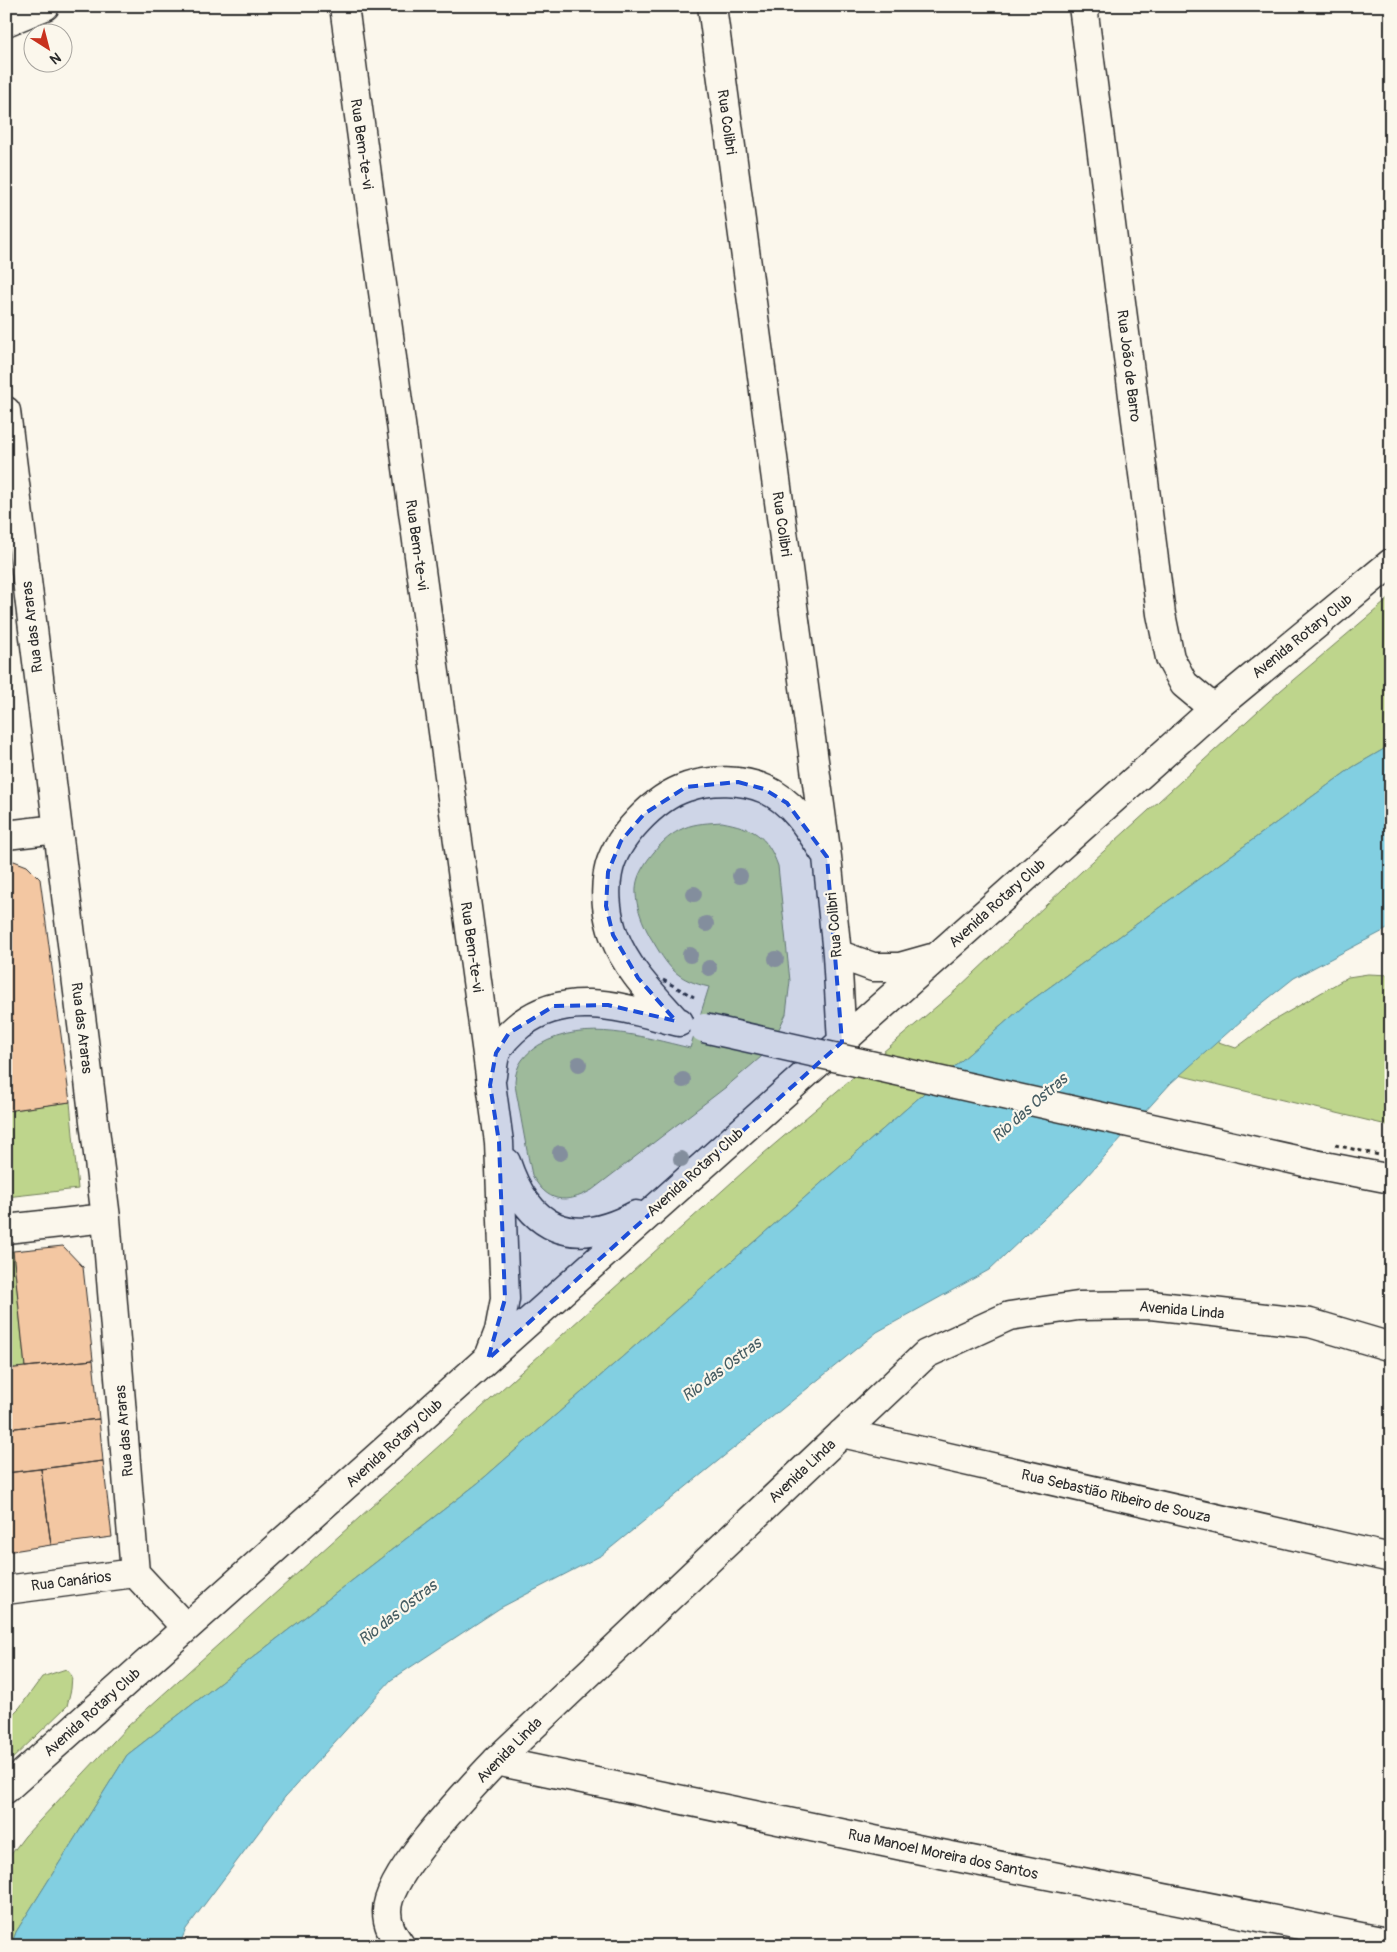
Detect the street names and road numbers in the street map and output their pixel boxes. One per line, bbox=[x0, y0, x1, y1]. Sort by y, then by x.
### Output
street label: Rua Colibri bbox=[713, 88, 741, 156]
street label: Rua Bem-te-vi bbox=[346, 98, 377, 191]
street label: Rua João de Barro bbox=[1112, 309, 1145, 423]
street label: Rua Colibri bbox=[768, 490, 796, 558]
street label: Rua Bem-te-vi bbox=[401, 499, 432, 592]
street label: Rua das Araras bbox=[17, 580, 48, 674]
street label: Avenida Rotary Club bbox=[1248, 590, 1356, 683]
street label: Avenida Rotary Club bbox=[945, 855, 1050, 952]
street label: Rua Colibri bbox=[822, 891, 847, 958]
street label: Rua Bem-te-vi bbox=[456, 901, 487, 994]
street label: Rua das Araras bbox=[66, 981, 97, 1075]
street label: Avenida Rotary Club bbox=[643, 1124, 748, 1221]
street label: Avenida Linda bbox=[1139, 1297, 1225, 1324]
street label: Rua das Araras bbox=[111, 1384, 138, 1478]
street label: Avenida Rotary Club bbox=[342, 1395, 447, 1492]
street label: Avenida Linda bbox=[765, 1435, 840, 1507]
street label: Rua Sebastião Ribeiro de Souza bbox=[1019, 1465, 1212, 1528]
street label: Rua Canários bbox=[30, 1567, 112, 1596]
street label: Avenida Rotary Club bbox=[40, 1664, 145, 1761]
street label: Avenida Linda bbox=[473, 1713, 546, 1787]
street label: Rua Manoel Moreira dos Santos bbox=[846, 1825, 1040, 1884]

